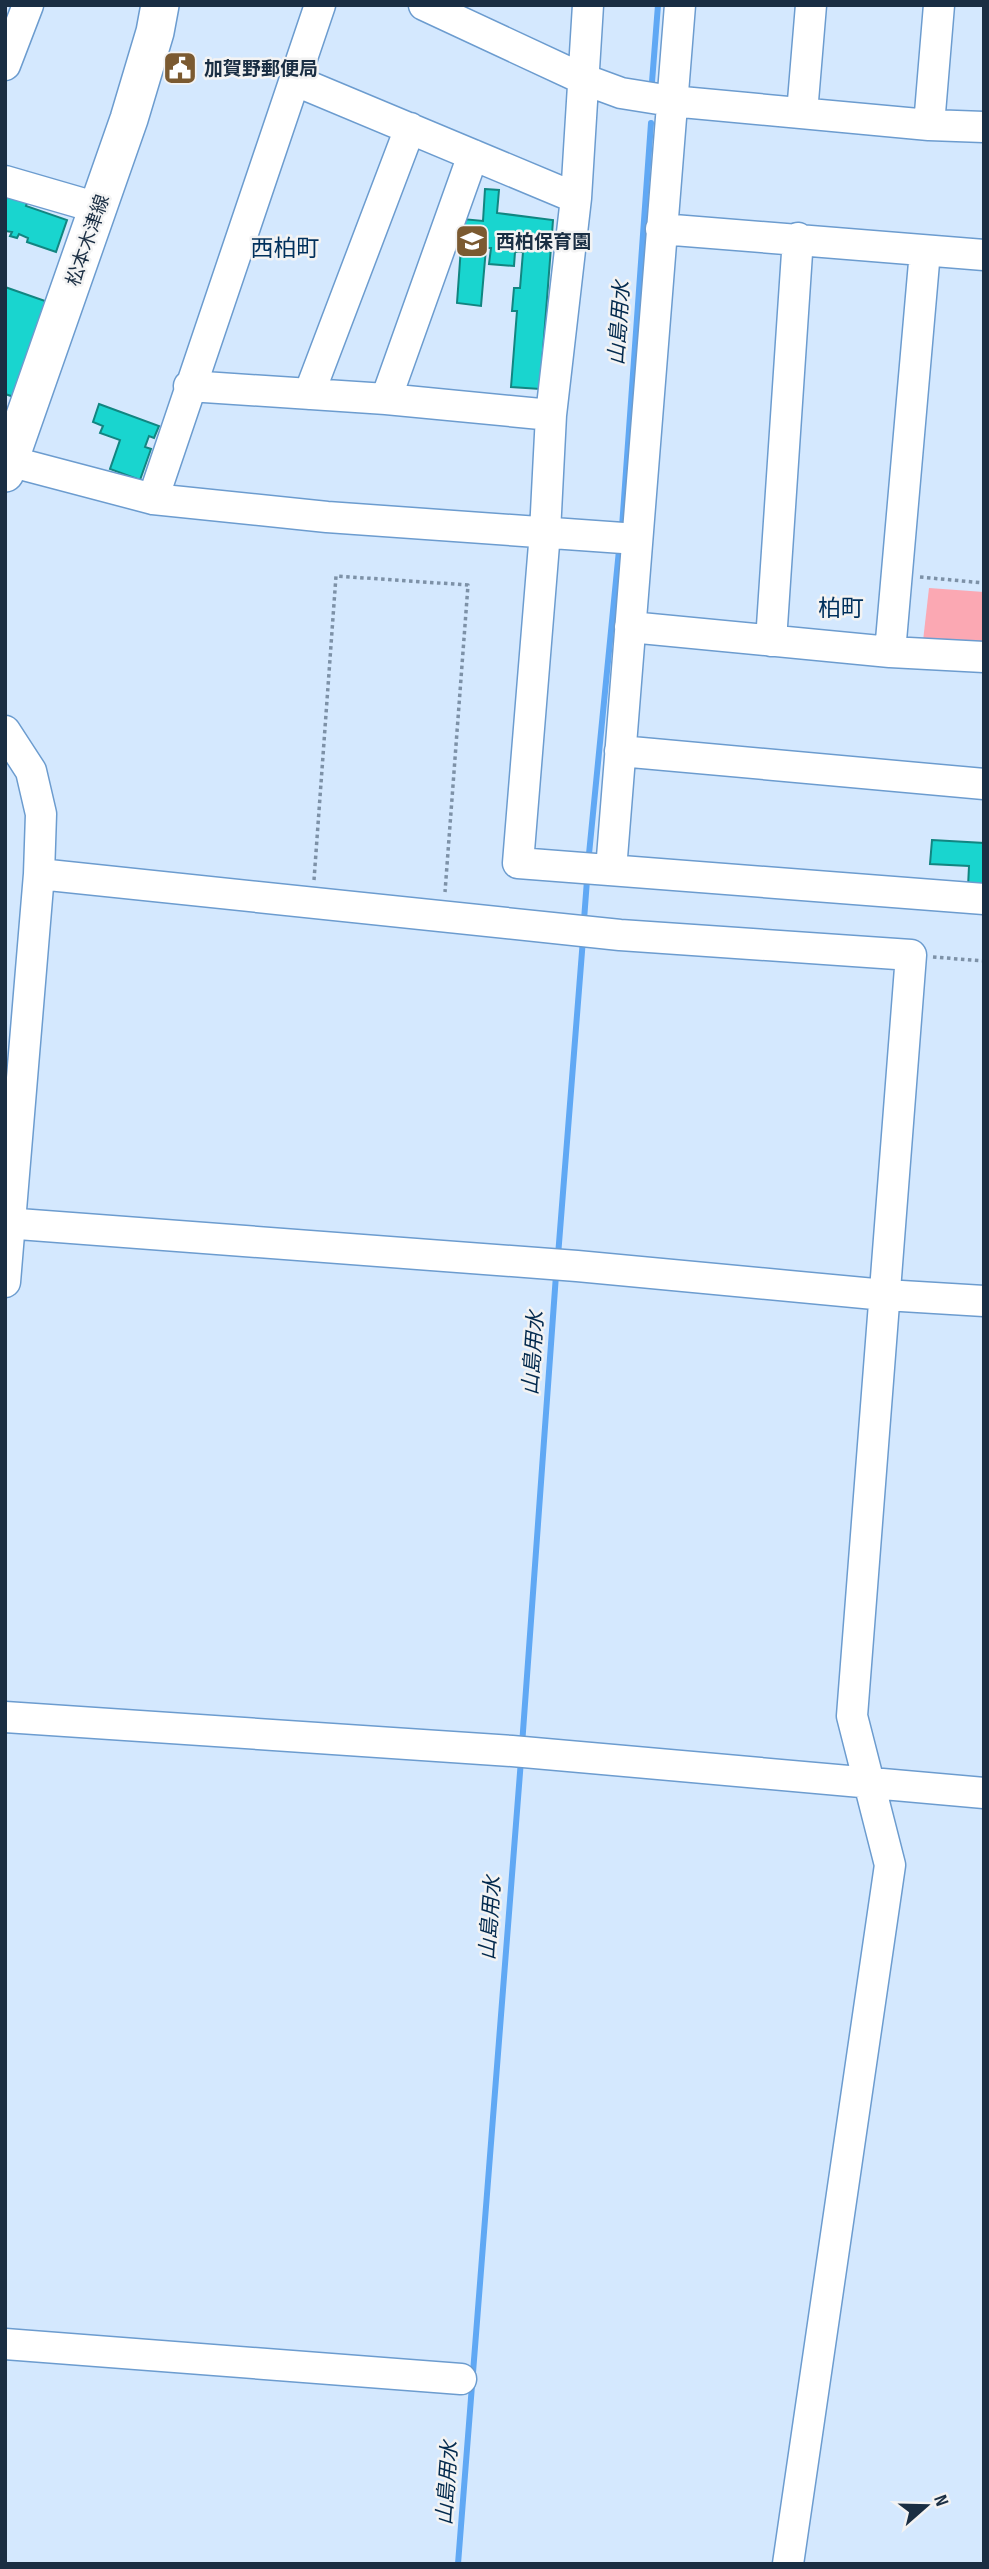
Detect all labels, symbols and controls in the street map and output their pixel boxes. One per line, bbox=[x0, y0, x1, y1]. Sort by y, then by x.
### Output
public building icon: 加賀野郵便局 bbox=[161, 49, 199, 87]
place label: 加賀野郵便局 bbox=[204, 58, 318, 81]
street label: 松本木津線 bbox=[62, 192, 115, 289]
school or university icon: 西柏保育園 bbox=[453, 222, 491, 260]
place label: 西柏保育園 bbox=[496, 231, 591, 254]
district label: 西柏町 bbox=[251, 235, 320, 263]
water label: 山島用水 bbox=[604, 278, 635, 366]
district label: 柏町 bbox=[818, 595, 864, 623]
water label: 山島用水 bbox=[518, 1308, 549, 1396]
water label: 山島用水 bbox=[475, 1873, 506, 1961]
water label: 山島用水 bbox=[432, 2438, 463, 2526]
north arrow bbox=[891, 2471, 961, 2541]
text: N bbox=[928, 2492, 953, 2509]

